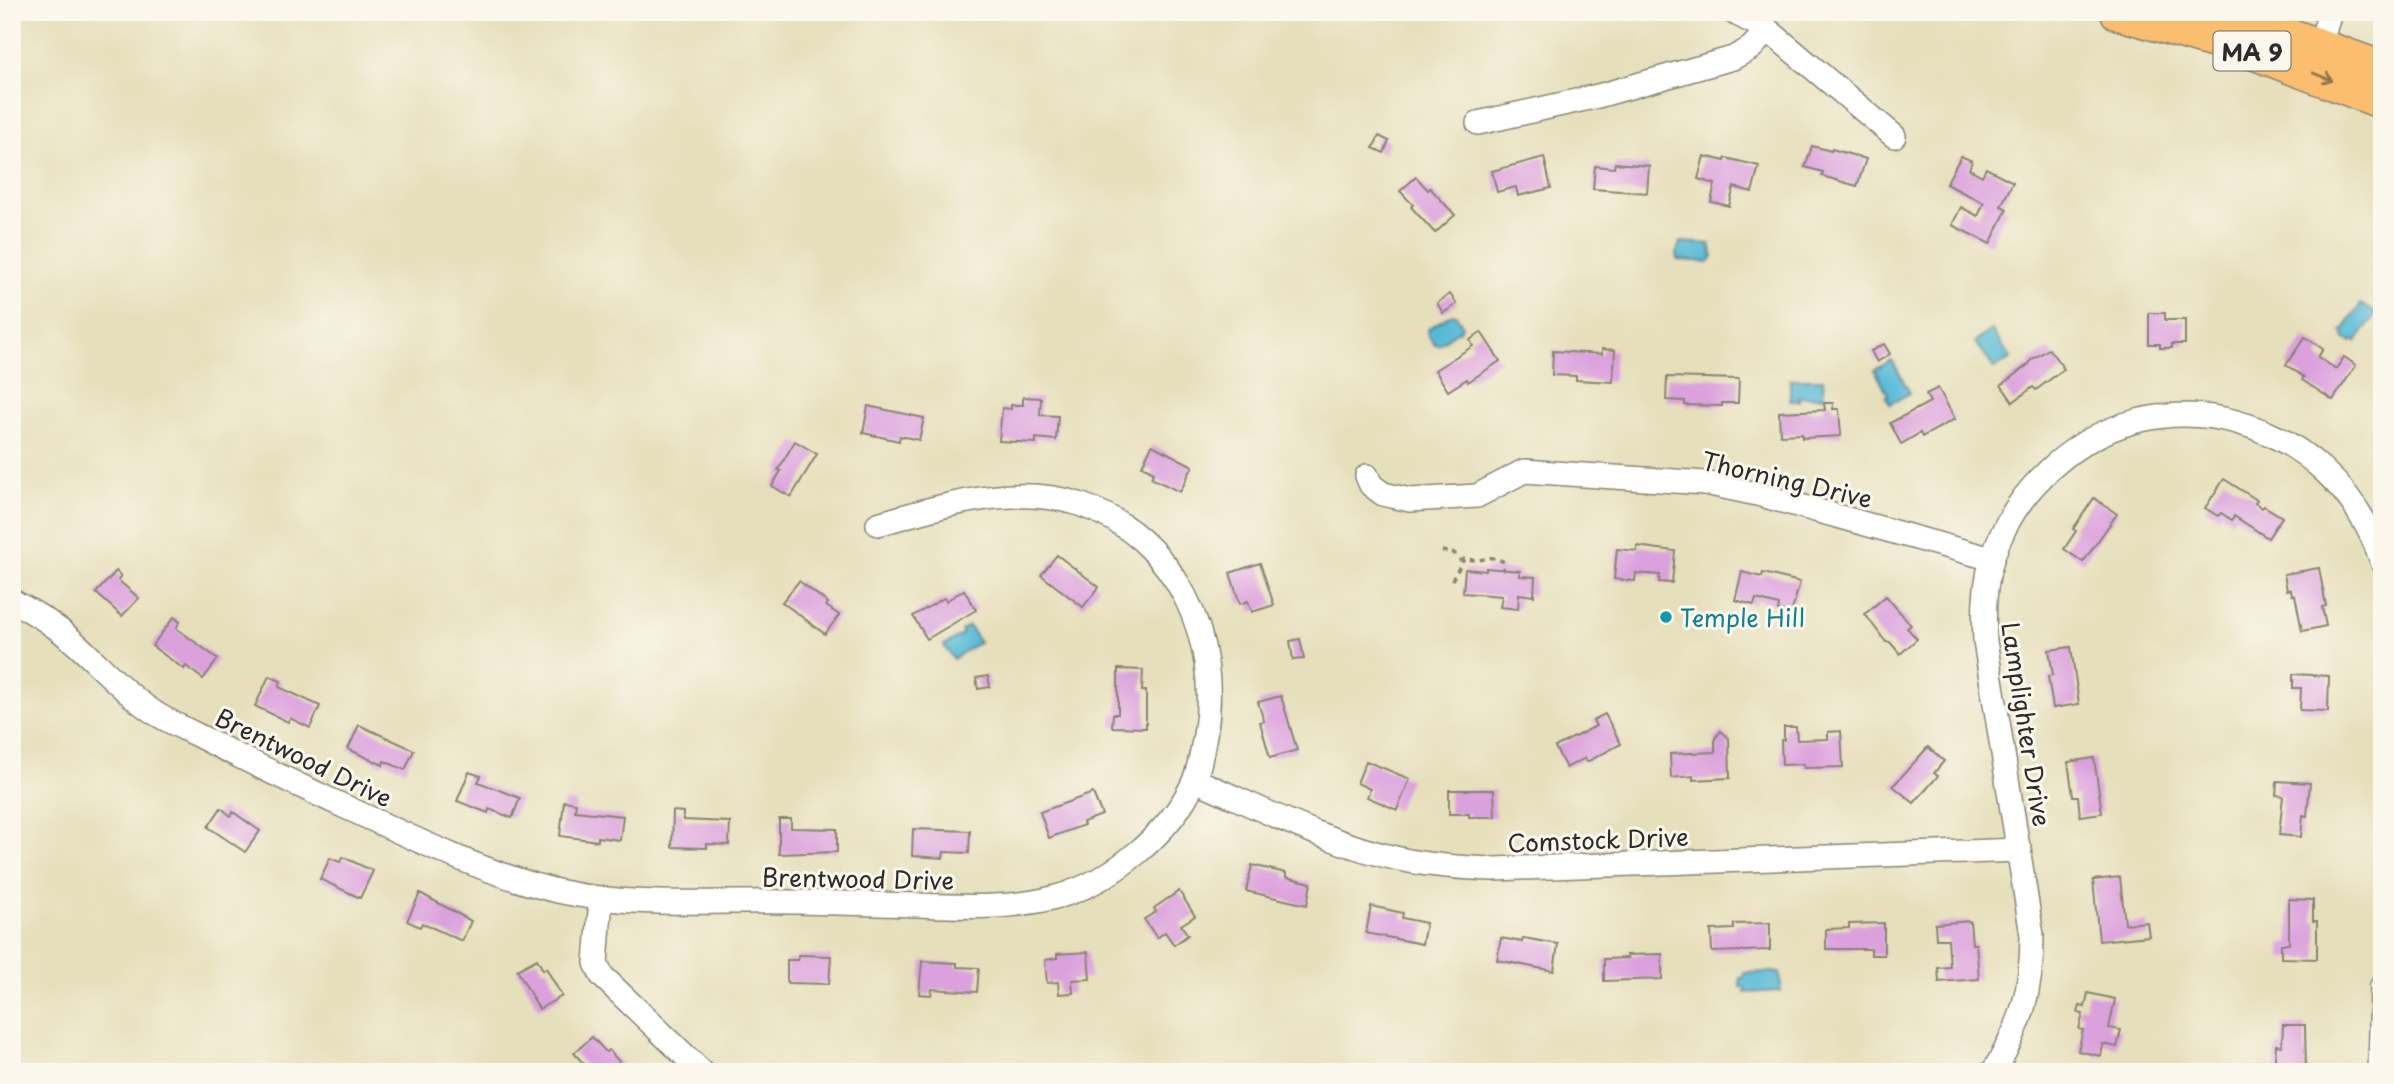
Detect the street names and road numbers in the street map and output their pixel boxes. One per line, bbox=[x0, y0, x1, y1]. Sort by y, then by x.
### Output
road number: MA 9 bbox=[2214, 32, 2290, 70]
street label: Thorning Drive bbox=[1698, 442, 1876, 516]
street label: Lamplighter Drive bbox=[1993, 619, 2061, 829]
street label: Brentwood Drive bbox=[210, 699, 398, 815]
street label: Comstock Drive bbox=[1507, 818, 1689, 860]
street label: Brentwood Drive bbox=[761, 858, 955, 898]

